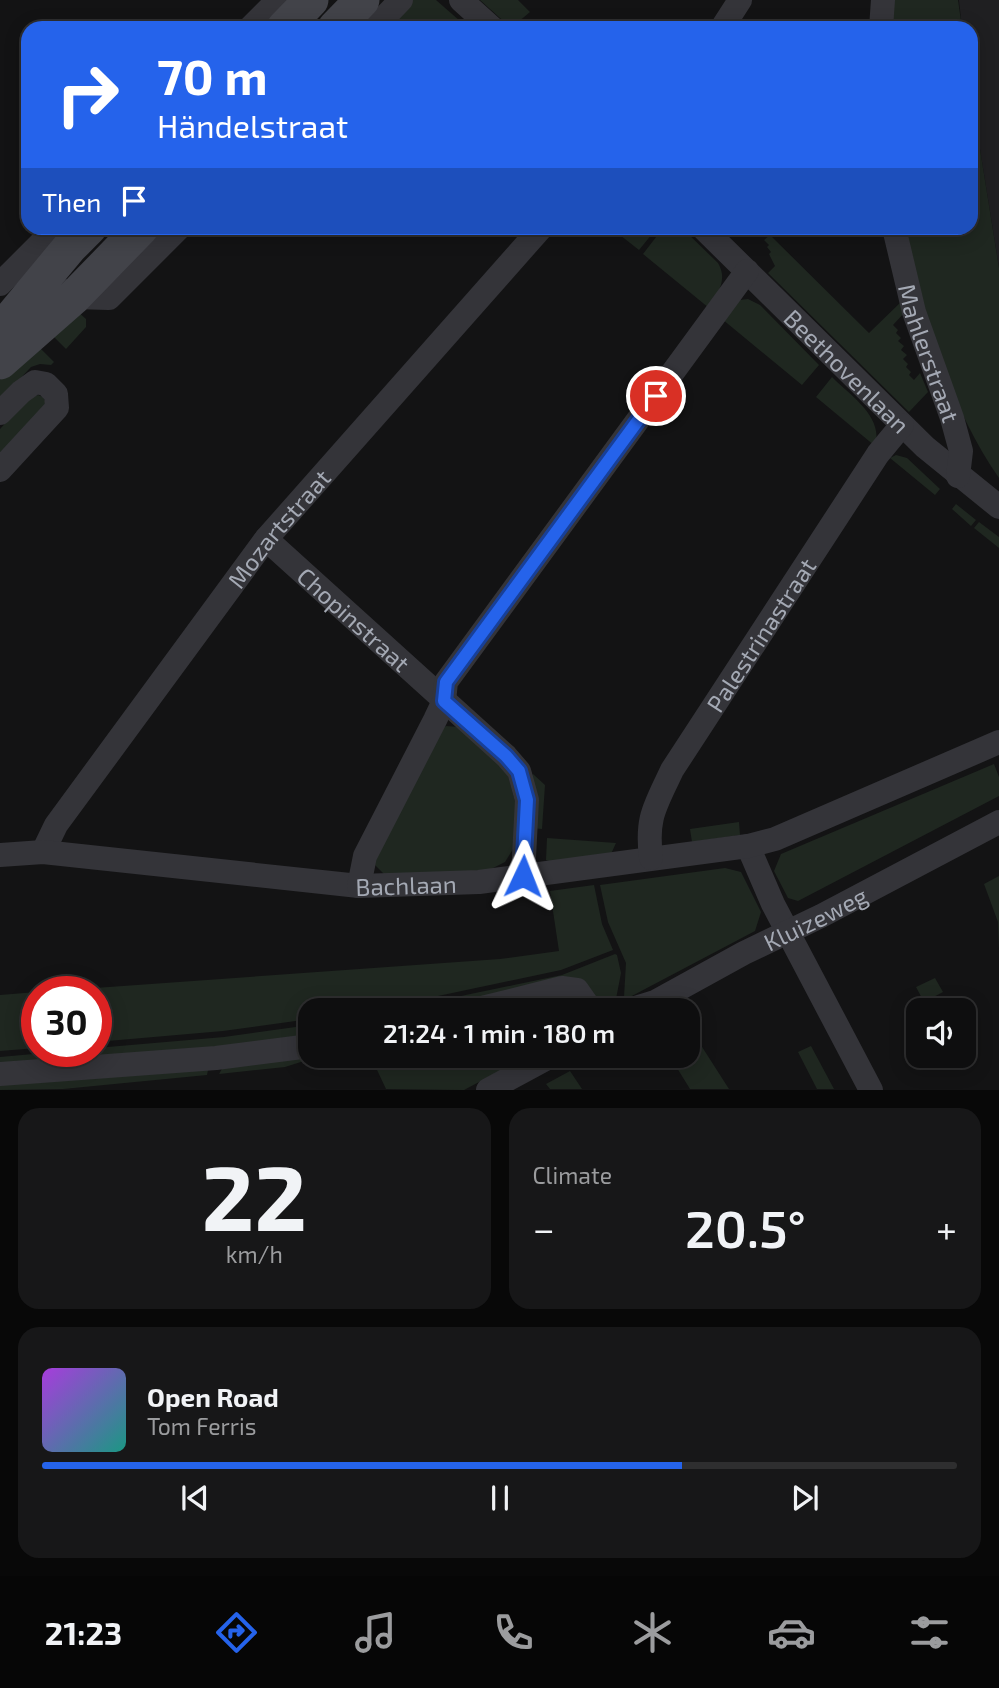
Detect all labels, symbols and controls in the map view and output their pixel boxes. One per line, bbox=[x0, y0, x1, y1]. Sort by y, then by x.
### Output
text: 70 m bbox=[157, 46, 268, 105]
icon: right bbox=[42, 49, 133, 140]
text: Händelstraat bbox=[157, 106, 348, 144]
icon: arrive bbox=[115, 182, 153, 220]
text: Then bbox=[42, 186, 101, 217]
street label: Mahlerstraat bbox=[893, 281, 967, 426]
street label: Beethovenlaan bbox=[779, 303, 916, 439]
pin bbox=[626, 366, 686, 426]
icon: arrive bbox=[637, 377, 675, 415]
street label: Mozartstraat bbox=[221, 463, 336, 593]
street label: Palestrinastraat bbox=[700, 552, 821, 717]
street label: Chopinstraat bbox=[292, 561, 417, 677]
position arrow bbox=[486, 839, 560, 913]
street label: Bachlaan bbox=[355, 868, 457, 901]
street label: Kluizeweg bbox=[759, 880, 872, 956]
speed limit sign: 30 bbox=[21, 976, 112, 1067]
map controls bbox=[906, 998, 976, 1068]
button: sound bbox=[906, 998, 976, 1068]
text: 21:24 · 1 min · 180 m bbox=[383, 1017, 615, 1048]
text: 22 bbox=[201, 1140, 307, 1249]
text: Climate bbox=[533, 1161, 612, 1189]
text: 20.5° bbox=[685, 1196, 806, 1258]
text: − bbox=[533, 1205, 555, 1251]
text: + bbox=[936, 1205, 957, 1251]
text: km/h bbox=[226, 1240, 283, 1268]
text: Open Road bbox=[147, 1381, 279, 1412]
text: Tom Ferris bbox=[147, 1412, 256, 1440]
icon: previous bbox=[176, 1479, 214, 1517]
icon: pause bbox=[481, 1479, 519, 1517]
icon: next bbox=[786, 1479, 824, 1517]
icon: directions bbox=[212, 1608, 261, 1657]
icon: music bbox=[351, 1608, 400, 1657]
icon: phone bbox=[489, 1608, 538, 1657]
icon: climate bbox=[628, 1608, 677, 1657]
icon: car bbox=[767, 1608, 816, 1657]
icon: filters bbox=[905, 1608, 954, 1657]
text: 21:23 bbox=[45, 1613, 122, 1651]

